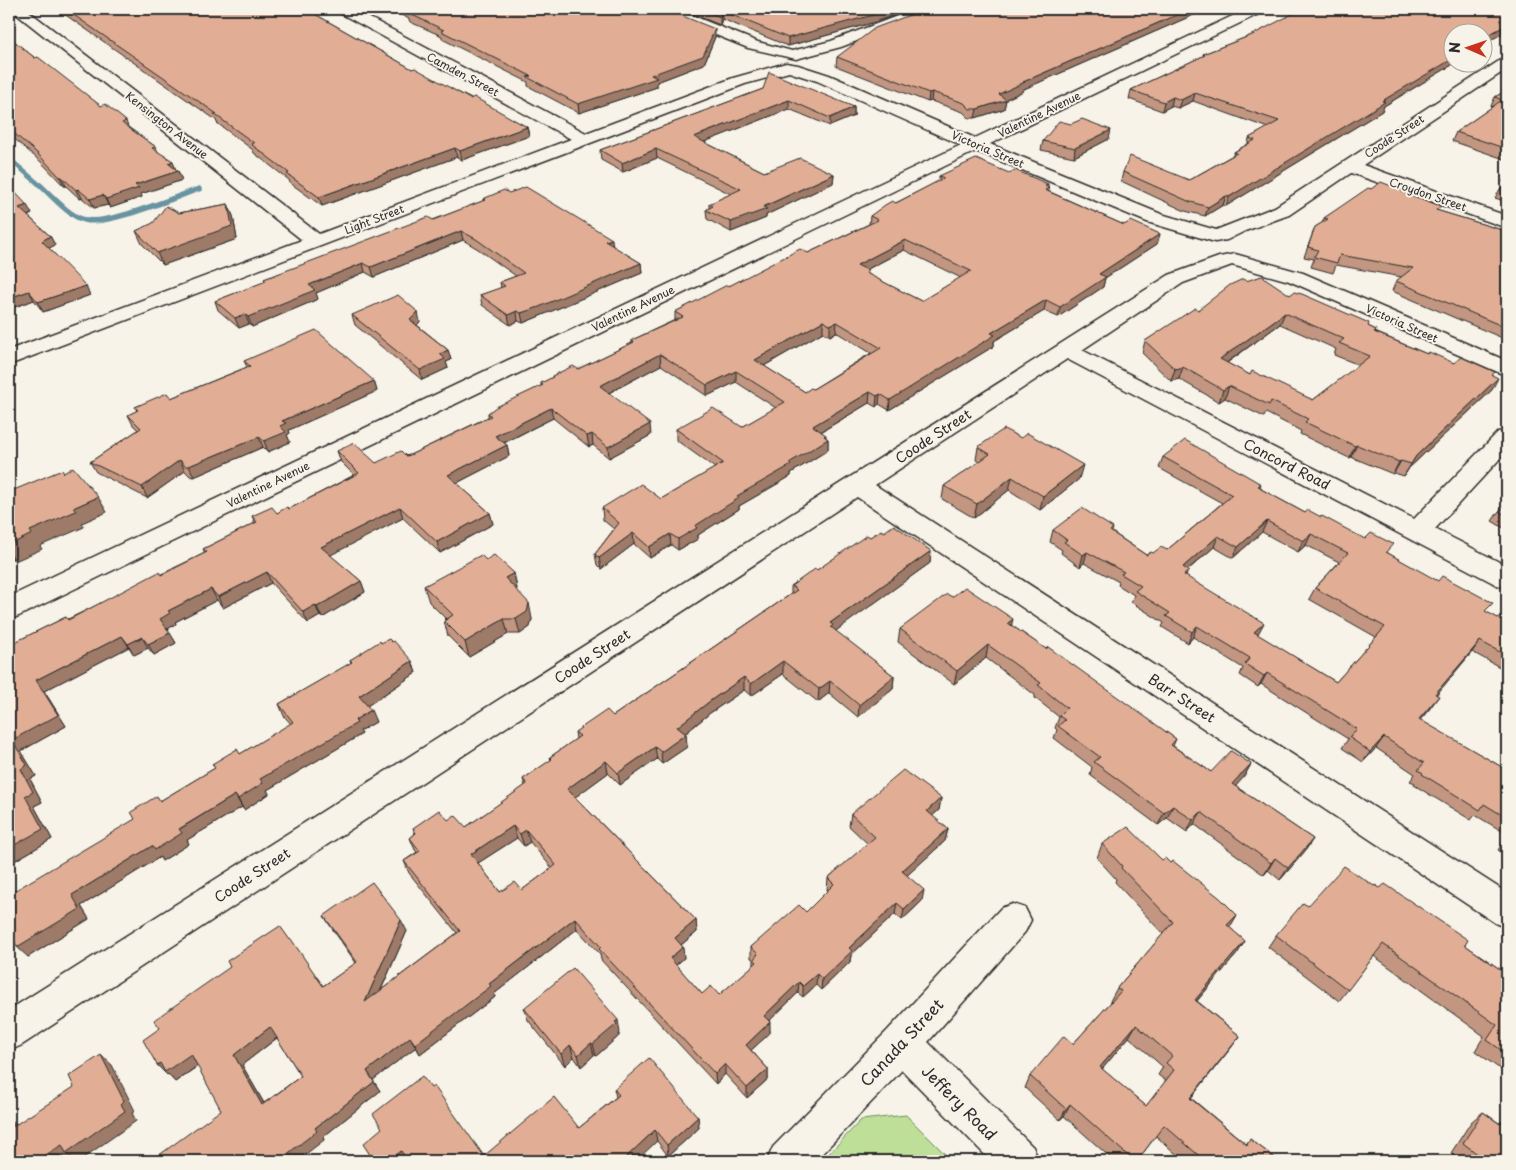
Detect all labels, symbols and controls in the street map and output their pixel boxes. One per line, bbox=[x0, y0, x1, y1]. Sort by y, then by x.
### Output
north arrow bbox=[1444, 22, 1494, 72]
text: N bbox=[1444, 42, 1465, 53]
street label: Camden Street bbox=[424, 48, 502, 100]
street label: Kensington Avenue bbox=[122, 87, 212, 163]
street label: Valentine Avenue bbox=[995, 87, 1083, 141]
street label: Coode Street bbox=[1361, 110, 1428, 162]
street label: Victoria Street bbox=[949, 126, 1028, 172]
street label: Croydon Street bbox=[1387, 173, 1469, 215]
street label: Light Street bbox=[342, 200, 407, 238]
street label: Valentine Avenue bbox=[589, 281, 677, 335]
street label: Victoria Street bbox=[1363, 299, 1441, 347]
street label: Coode Street bbox=[891, 403, 975, 468]
street label: Concord Road bbox=[1240, 433, 1334, 495]
street label: Valentine Avenue bbox=[224, 457, 312, 511]
street label: Coode Street bbox=[550, 623, 634, 688]
street label: Barr Street bbox=[1144, 668, 1220, 728]
street label: Coode Street bbox=[210, 842, 294, 907]
street label: Canada Street bbox=[854, 992, 949, 1091]
street label: Jeffery Road bbox=[917, 1059, 1003, 1145]

